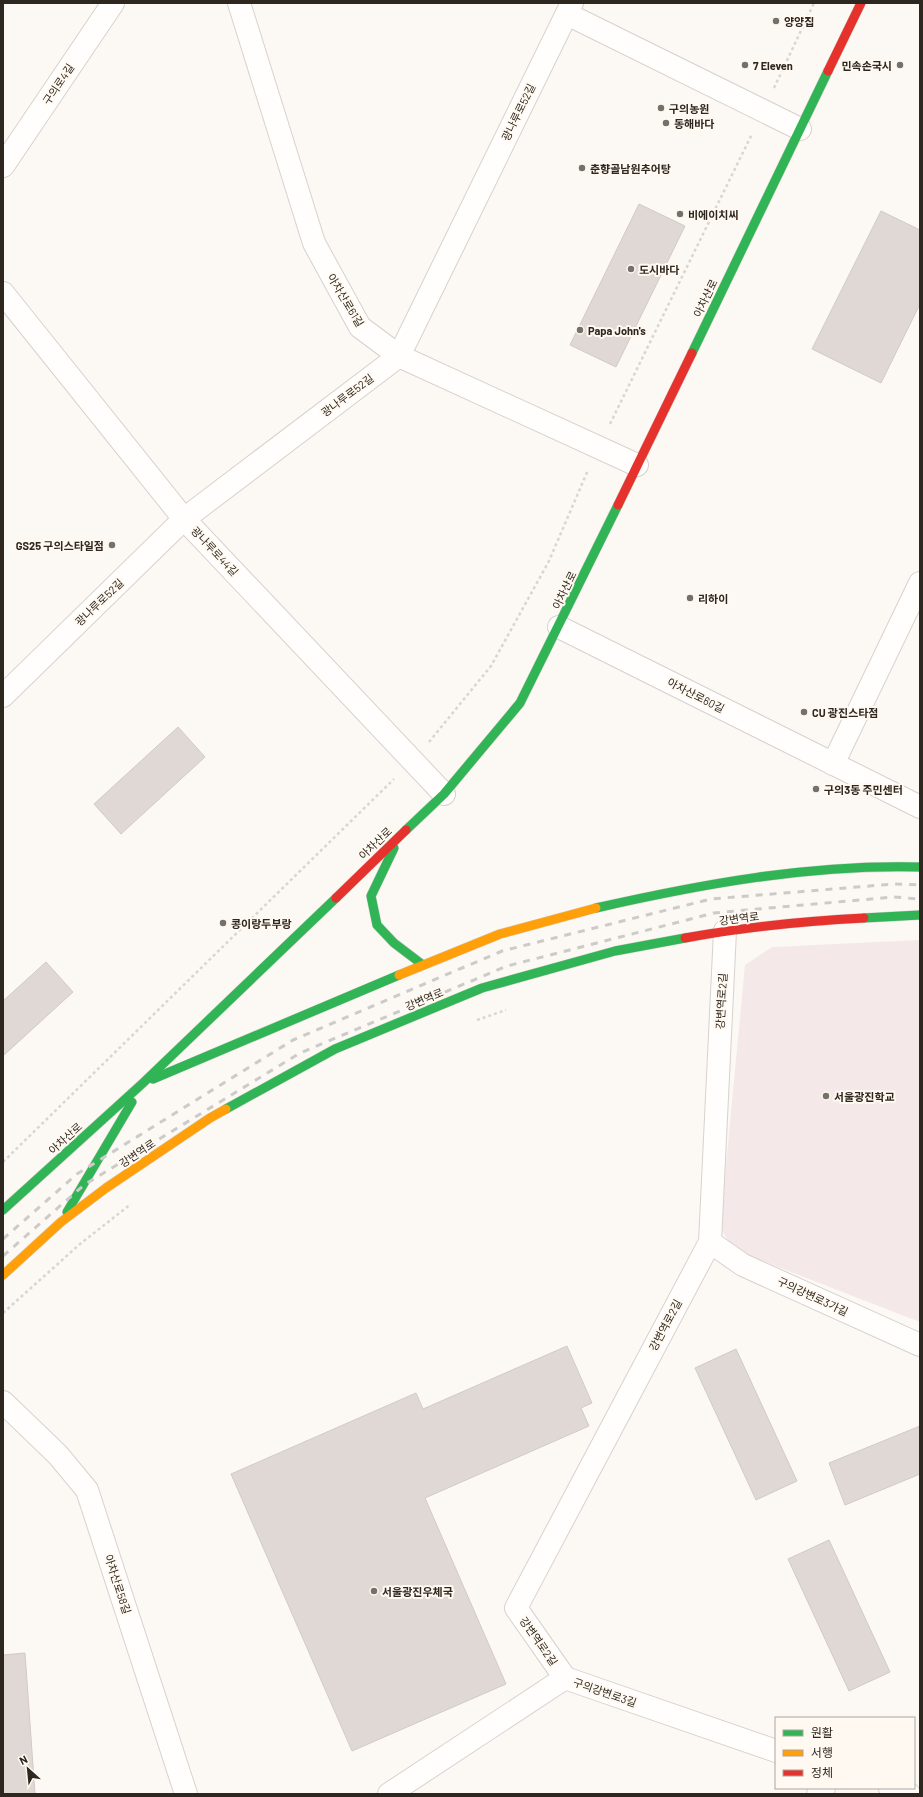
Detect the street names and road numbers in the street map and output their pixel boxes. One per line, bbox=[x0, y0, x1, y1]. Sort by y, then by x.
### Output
street label: 구의로4길 bbox=[40, 61, 76, 107]
street label: 광나루로52길 bbox=[499, 81, 537, 143]
street label: 아차산로61길 bbox=[325, 271, 367, 329]
street label: 아차산로 bbox=[690, 277, 720, 319]
street label: 광나루로52길 bbox=[318, 371, 376, 419]
street label: 광나루로44길 bbox=[189, 524, 241, 578]
street label: 아차산로 bbox=[549, 569, 579, 611]
street label: 광나루로52길 bbox=[72, 576, 126, 628]
street label: 아차산로60길 bbox=[665, 675, 727, 715]
street label: 아차산로 bbox=[356, 824, 394, 862]
street label: 강변역로 bbox=[718, 909, 760, 927]
street label: 강변역로2길 bbox=[713, 972, 729, 1030]
street label: 강변역로 bbox=[403, 985, 445, 1013]
street label: 아차산로 bbox=[46, 1120, 84, 1156]
street label: 강변역로 bbox=[117, 1136, 157, 1170]
street label: 구의강변로3가길 bbox=[776, 1274, 850, 1318]
street label: 강변역로2길 bbox=[646, 1297, 684, 1353]
street label: 아차산로58길 bbox=[102, 1553, 134, 1615]
street label: 강변역로2길 bbox=[517, 1614, 561, 1668]
street label: 구의강변로3길 bbox=[571, 1675, 639, 1709]

